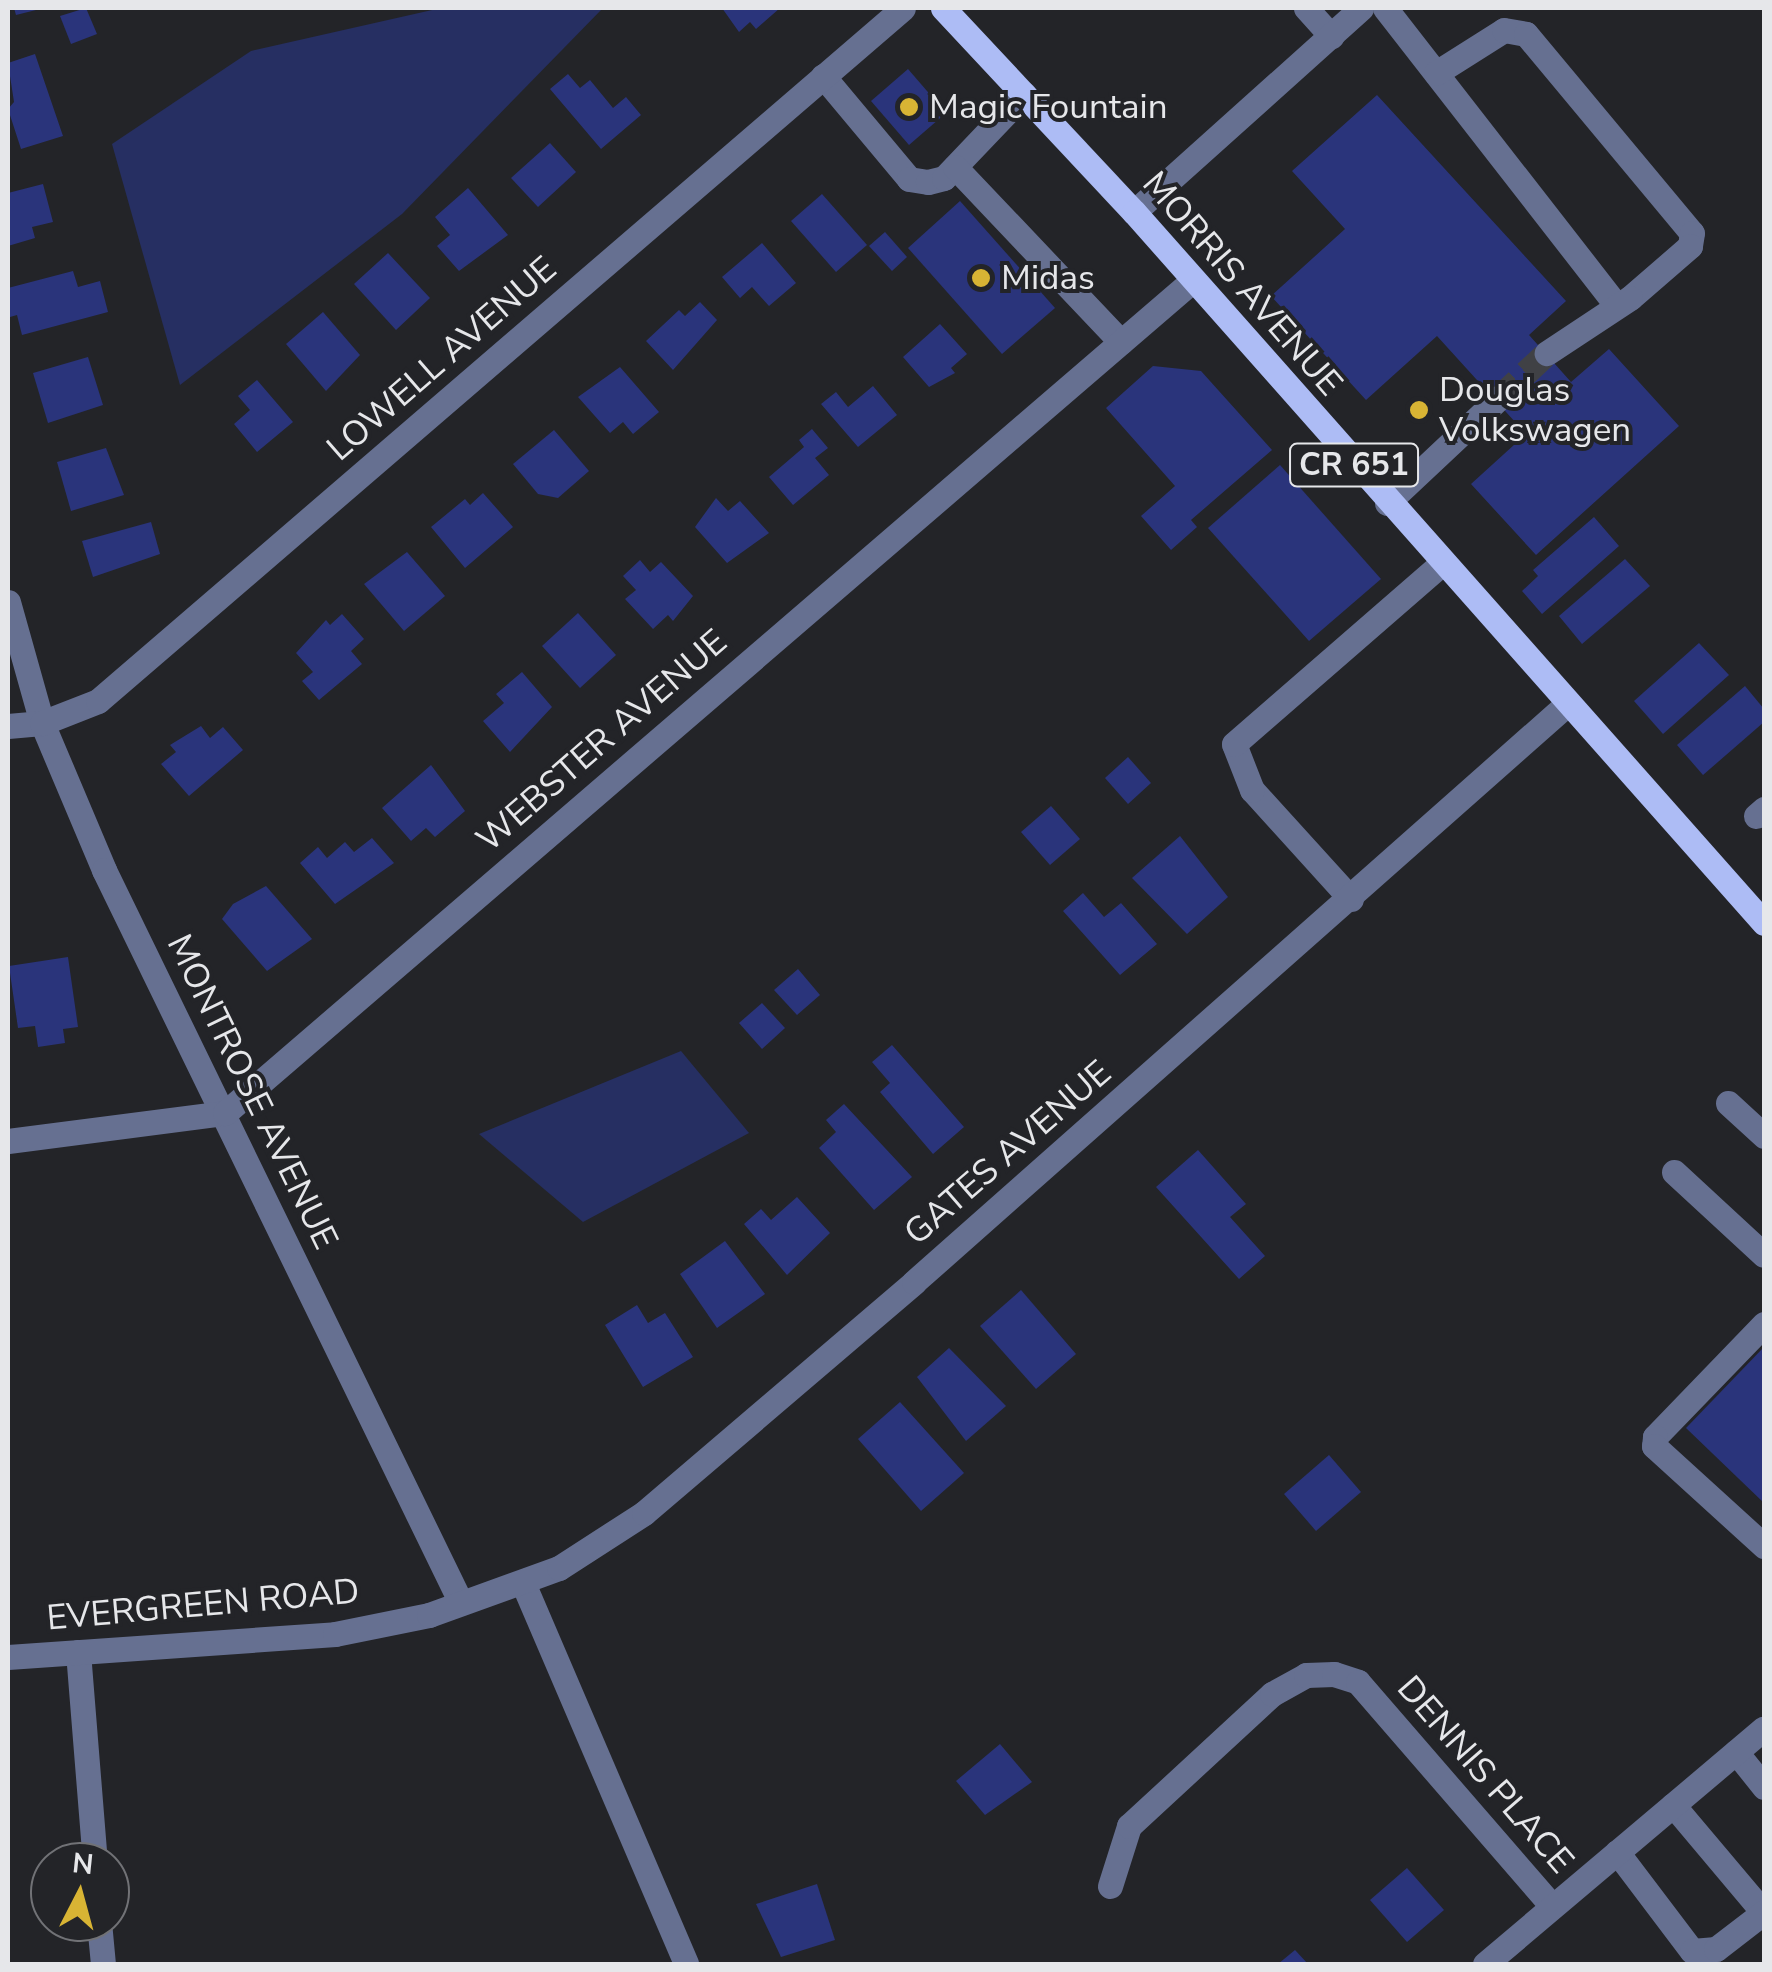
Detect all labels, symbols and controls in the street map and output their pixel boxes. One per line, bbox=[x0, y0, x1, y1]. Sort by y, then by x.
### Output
place label: Magic Fountain bbox=[929, 86, 1168, 128]
marker: Magic Fountain bbox=[898, 96, 920, 118]
street label: MORRIS AVENUE bbox=[1133, 163, 1351, 405]
street label: LOWELL AVENUE bbox=[319, 248, 565, 470]
place label: Midas bbox=[1001, 257, 1095, 299]
marker: Midas bbox=[970, 267, 992, 289]
place label: Douglas Volkswagen bbox=[1439, 369, 1631, 451]
marker: Douglas Volkswagen bbox=[1408, 399, 1430, 421]
road number: CR 651 bbox=[1289, 438, 1419, 492]
street label: WEBSTER AVENUE bbox=[468, 621, 736, 861]
street label: MONTROSE AVENUE bbox=[158, 928, 346, 1256]
street label: GATES AVENUE bbox=[896, 1052, 1120, 1254]
street label: EVERGREEN ROAD bbox=[45, 1570, 361, 1640]
street label: DENNIS PLACE bbox=[1388, 1668, 1582, 1882]
north arrow bbox=[30, 1842, 130, 1942]
text: N bbox=[71, 1844, 95, 1884]

